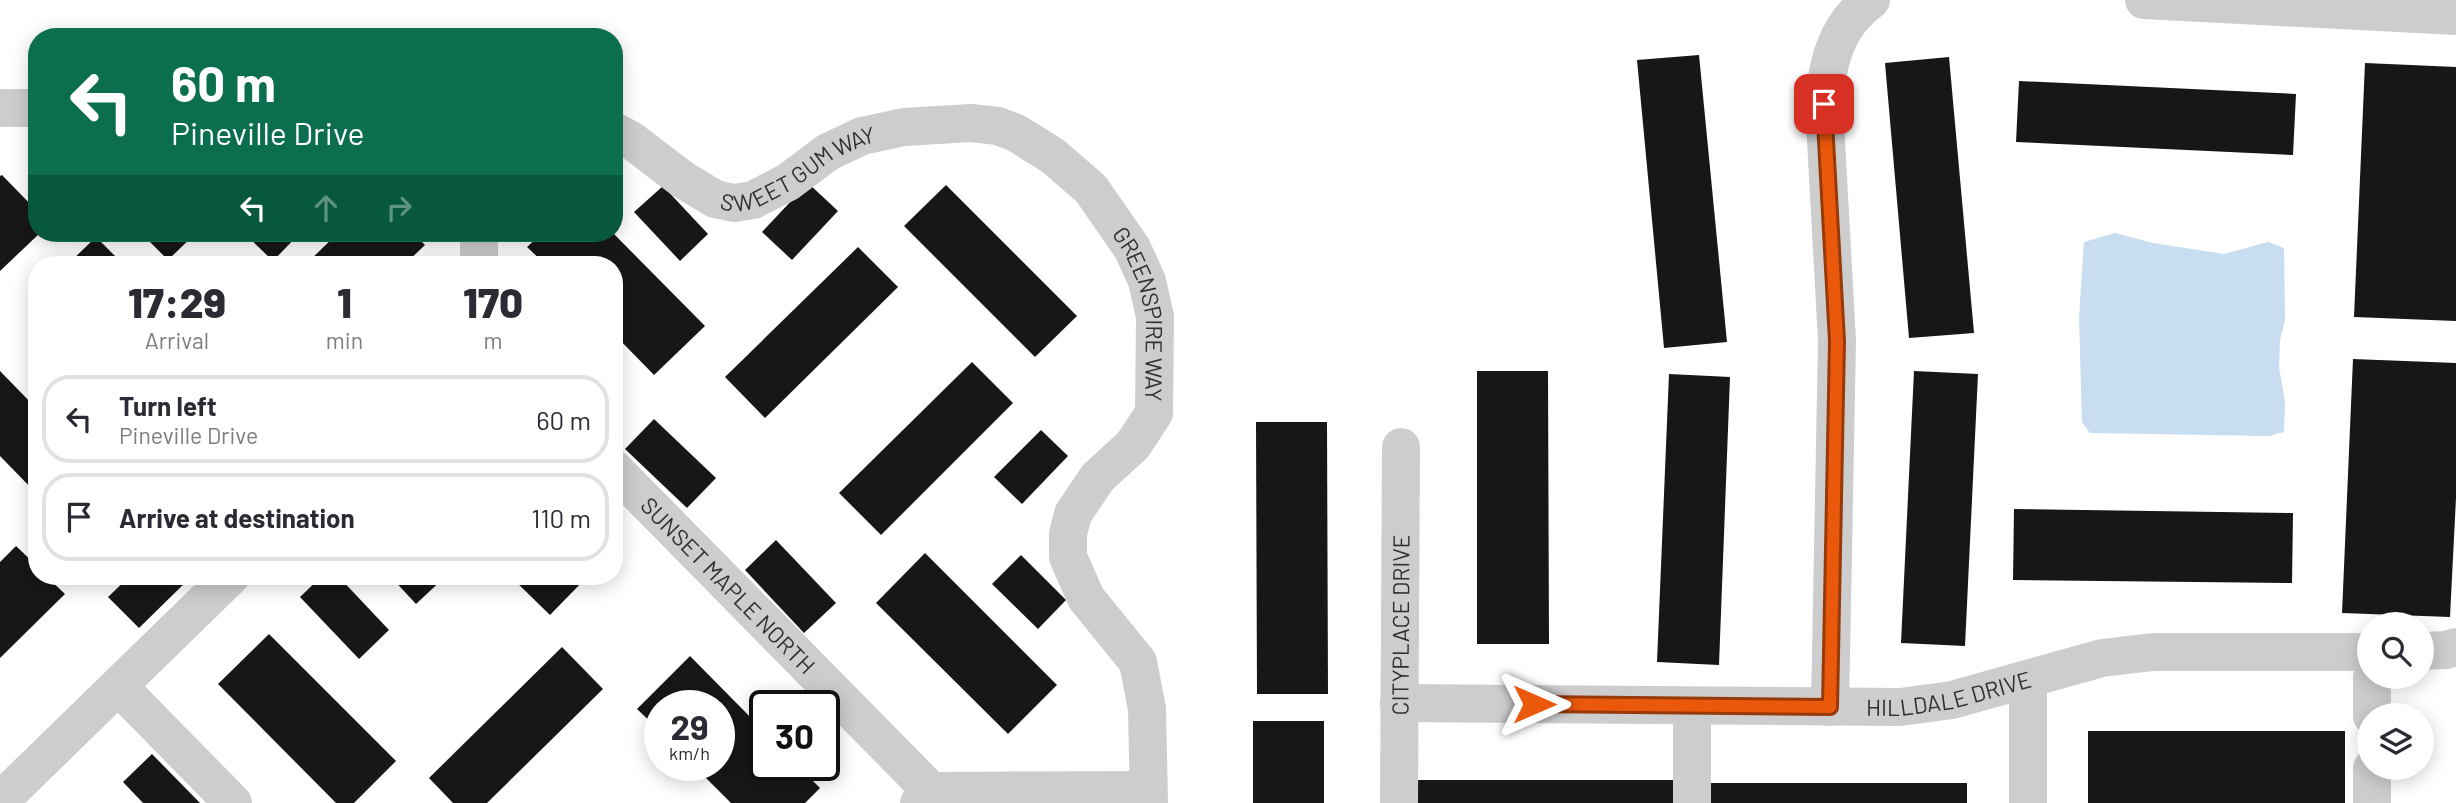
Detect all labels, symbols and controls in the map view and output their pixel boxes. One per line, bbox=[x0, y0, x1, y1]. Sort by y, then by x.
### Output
text: 60 m bbox=[171, 53, 276, 112]
icon: left bbox=[56, 56, 147, 147]
pin bbox=[1794, 74, 1854, 134]
icon: arrive bbox=[1805, 85, 1843, 123]
text: Pineville Drive bbox=[171, 113, 365, 151]
street label: SWEET GUM WAY bbox=[718, 120, 877, 217]
icon: left bbox=[234, 189, 272, 227]
icon: ahead bbox=[307, 189, 345, 227]
icon: right bbox=[380, 189, 418, 227]
street label: GREENSPIRE WAY bbox=[1107, 221, 1169, 401]
text: 17:29 bbox=[128, 276, 226, 326]
text: 1 bbox=[337, 276, 352, 326]
text: 170 bbox=[463, 276, 523, 326]
text: Arrival bbox=[145, 326, 209, 354]
text: min bbox=[326, 326, 363, 354]
text: m bbox=[484, 326, 503, 354]
text: Turn left bbox=[119, 390, 217, 421]
icon: left bbox=[60, 400, 98, 438]
text: 60 m bbox=[536, 404, 591, 435]
text: Pineville Drive bbox=[119, 421, 258, 449]
street label: SUNSET MAPLE NORTH bbox=[635, 491, 821, 679]
icon: arrive bbox=[60, 498, 98, 536]
text: Arrive at destination bbox=[119, 502, 355, 533]
text: 110 m bbox=[531, 502, 591, 533]
street label: CITYPLACE DRIVE bbox=[1385, 534, 1415, 716]
map controls bbox=[2357, 612, 2434, 780]
button: search bbox=[2357, 612, 2434, 689]
street label: HILLDALE DRIVE bbox=[1866, 665, 2034, 721]
position arrow bbox=[1497, 667, 1571, 741]
speed limit sign: 30 bbox=[749, 690, 840, 781]
button: layers bbox=[2357, 703, 2434, 780]
text: 29 bbox=[670, 705, 709, 747]
text: km/h bbox=[669, 742, 710, 764]

